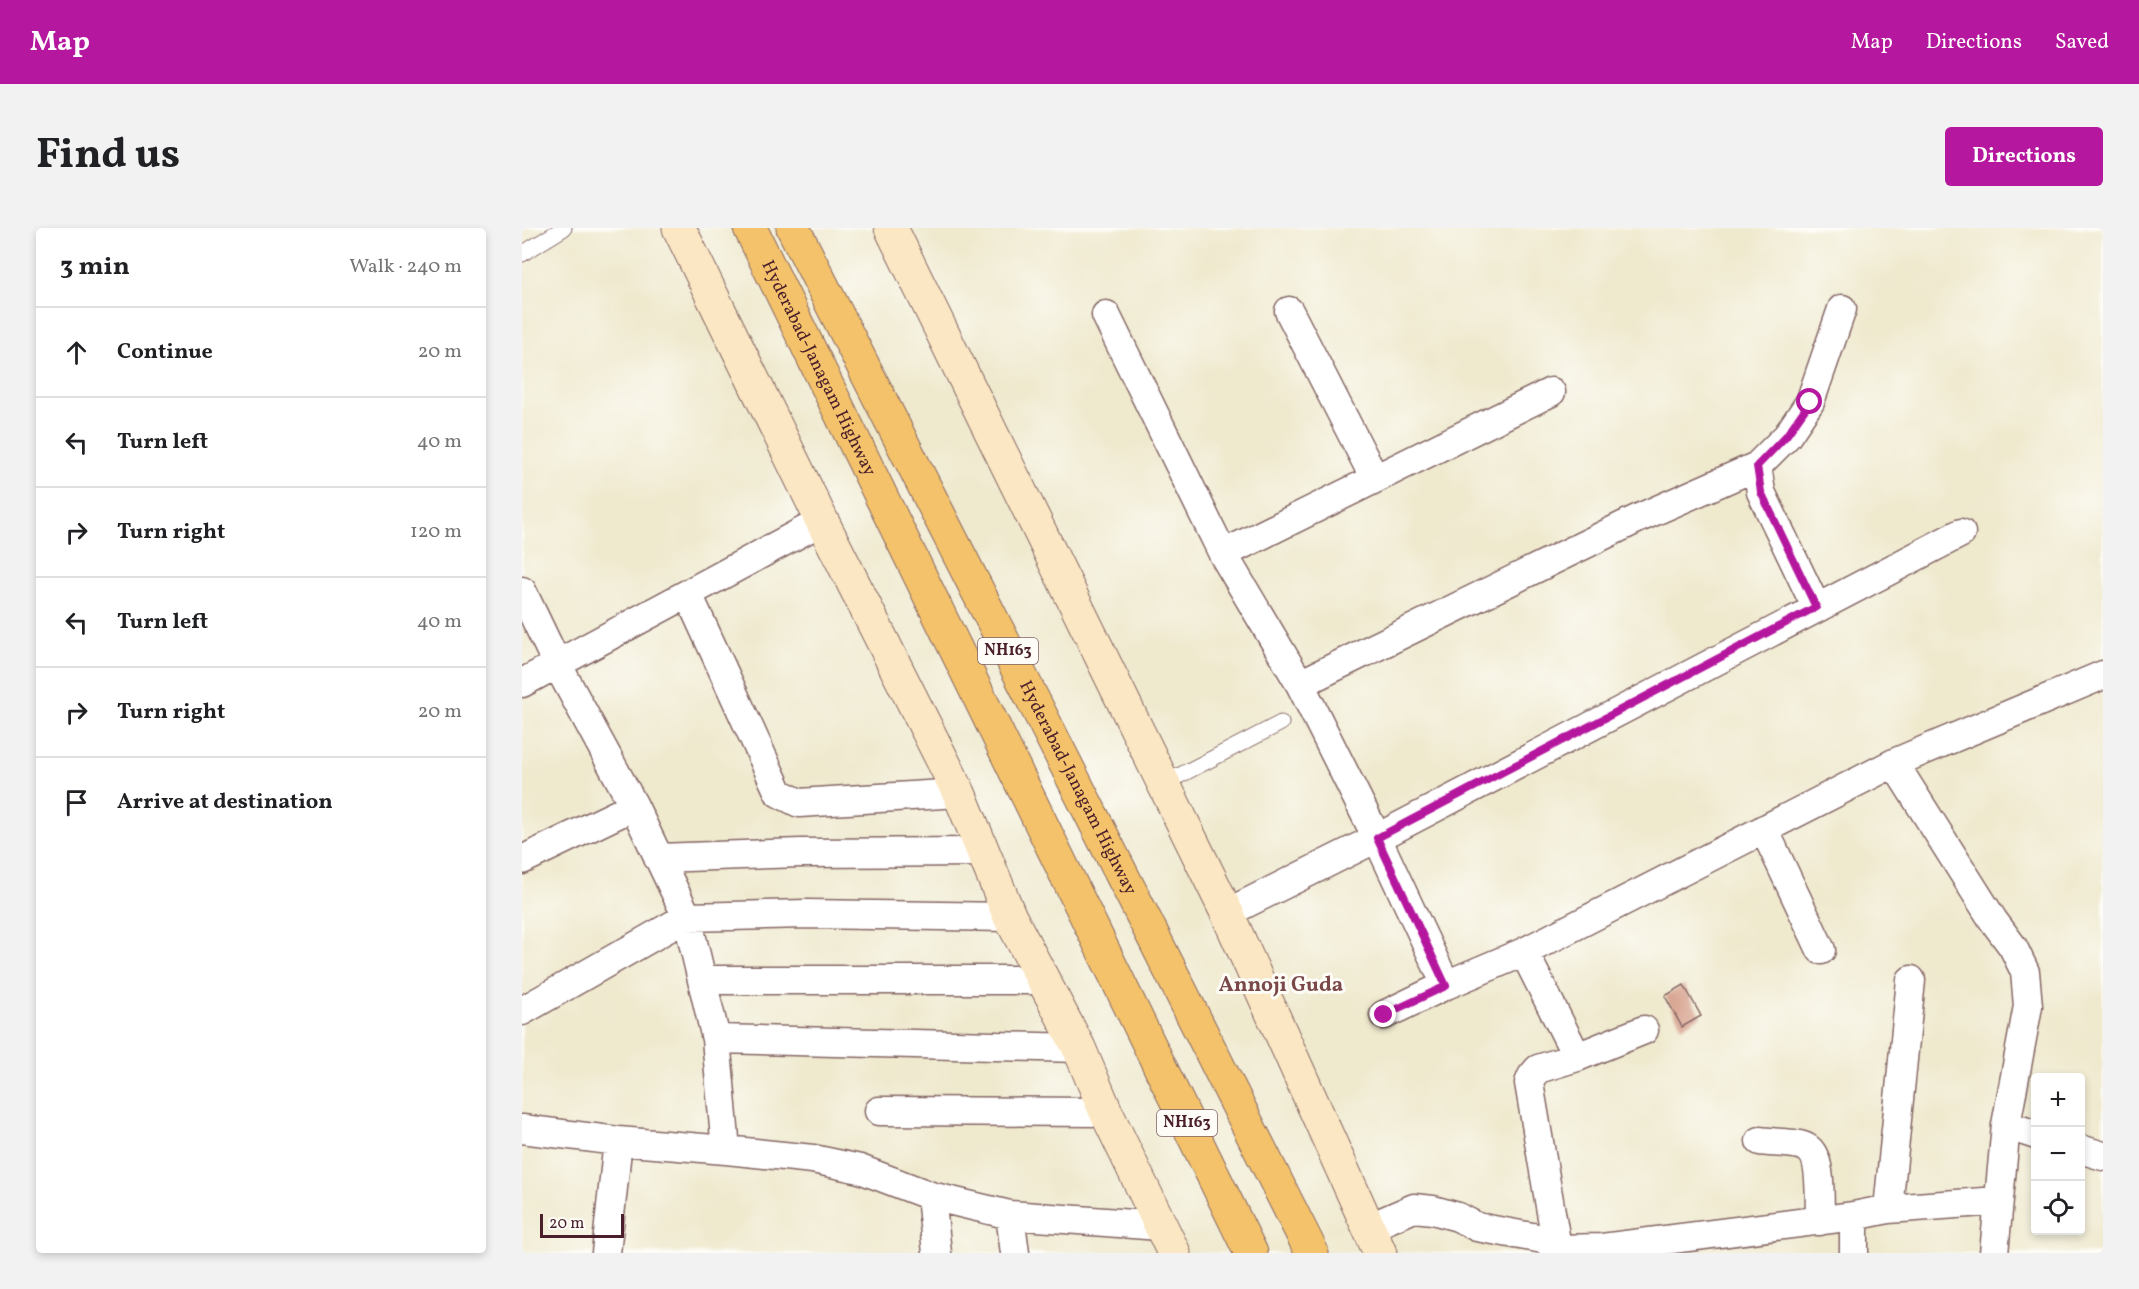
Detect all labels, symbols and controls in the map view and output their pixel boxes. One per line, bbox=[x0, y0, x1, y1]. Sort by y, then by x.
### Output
text: Map bbox=[30, 23, 90, 62]
text: Map bbox=[1851, 28, 1893, 57]
text: Directions bbox=[1926, 28, 2022, 57]
text: Saved bbox=[2055, 28, 2109, 57]
text: Find us bbox=[36, 127, 180, 186]
button: Directions bbox=[1945, 127, 2103, 186]
text: 3 min bbox=[60, 249, 130, 285]
text: Walk · 240 m bbox=[349, 253, 462, 281]
street label: Hyderabad-Janagam Highway bbox=[755, 256, 882, 481]
icon: ahead bbox=[60, 336, 93, 369]
text: Continue bbox=[117, 337, 213, 368]
text: 20 m bbox=[418, 338, 462, 366]
route start bbox=[1796, 388, 1822, 414]
icon: left bbox=[60, 426, 93, 459]
text: Turn left bbox=[117, 427, 208, 458]
text: 40 m bbox=[417, 428, 462, 456]
icon: right bbox=[60, 516, 93, 549]
text: Turn right bbox=[117, 517, 225, 548]
text: 120 m bbox=[410, 518, 462, 546]
icon: left bbox=[60, 606, 93, 639]
text: Turn left bbox=[117, 607, 208, 638]
text: 40 m bbox=[417, 608, 462, 636]
road number: NH163 bbox=[978, 638, 1038, 664]
street label: Hyderabad-Janagam Highway bbox=[1013, 676, 1143, 900]
icon: right bbox=[60, 696, 93, 729]
text: Turn right bbox=[117, 697, 225, 728]
text: 20 m bbox=[418, 698, 462, 726]
icon: arrive bbox=[60, 786, 93, 819]
text: Arrive at destination bbox=[117, 787, 333, 818]
district label: Annoji Guda bbox=[1219, 971, 1343, 1000]
route end bbox=[1370, 1001, 1396, 1027]
map controls bbox=[2031, 1073, 2085, 1235]
button: + bbox=[2031, 1073, 2085, 1127]
road number: NH163 bbox=[1157, 1110, 1217, 1136]
button: − bbox=[2031, 1127, 2085, 1181]
button: locate bbox=[2031, 1181, 2085, 1235]
scale bar bbox=[540, 1211, 624, 1238]
text: 20 m bbox=[549, 1213, 584, 1235]

